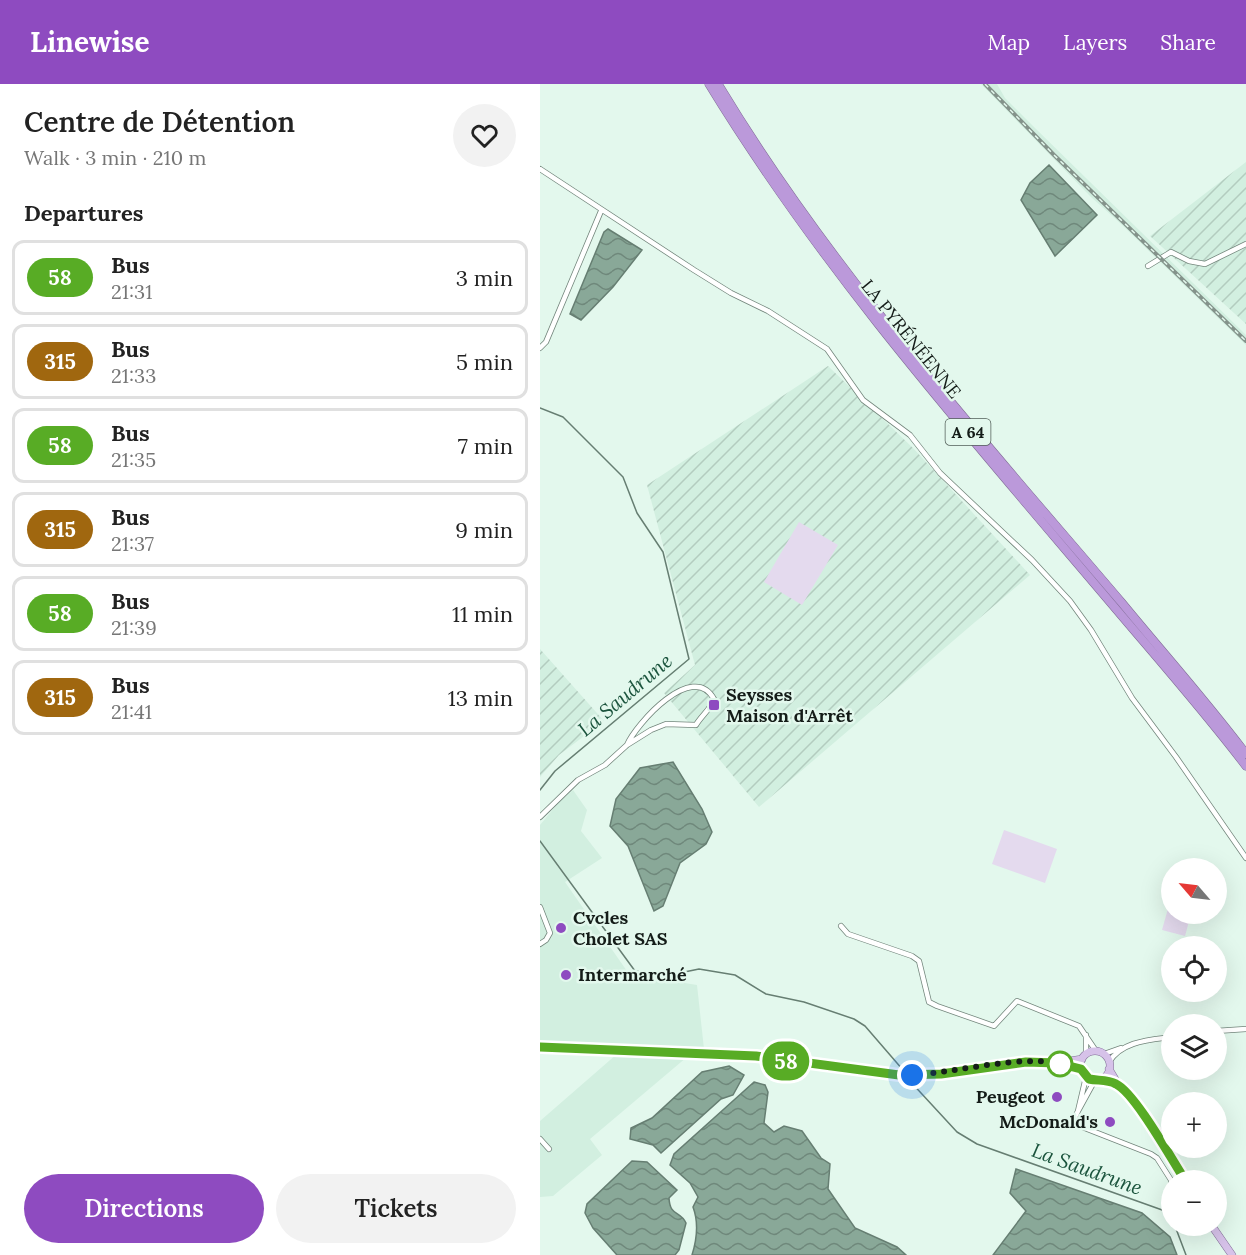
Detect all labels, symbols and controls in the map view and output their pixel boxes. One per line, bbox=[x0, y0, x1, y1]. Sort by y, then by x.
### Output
text: Linewise bbox=[30, 24, 150, 60]
text: Map bbox=[987, 29, 1030, 56]
text: Layers bbox=[1063, 29, 1127, 56]
text: Share bbox=[1160, 29, 1216, 56]
text: Centre de Détention bbox=[24, 104, 295, 140]
button: heart bbox=[453, 104, 516, 167]
text: Walk · 3 min · 210 m bbox=[24, 145, 206, 170]
text: Departures bbox=[24, 199, 143, 227]
text: Bus bbox=[111, 251, 150, 279]
text: 58 bbox=[48, 264, 72, 291]
text: 3 min bbox=[456, 264, 513, 292]
street label: LA PYRÉNÉENNE bbox=[856, 275, 966, 403]
text: 21:31 bbox=[111, 279, 152, 304]
text: Bus bbox=[111, 335, 150, 363]
text: 315 bbox=[44, 348, 76, 375]
text: 5 min bbox=[456, 348, 513, 376]
text: 21:33 bbox=[111, 363, 156, 388]
text: Bus bbox=[111, 419, 150, 447]
road number: A 64 bbox=[946, 419, 990, 445]
text: 58 bbox=[48, 432, 72, 459]
text: 7 min bbox=[458, 432, 513, 460]
text: 21:35 bbox=[111, 447, 156, 472]
text: Bus bbox=[111, 503, 150, 531]
text: 315 bbox=[44, 516, 76, 543]
text: 9 min bbox=[455, 516, 513, 544]
text: 21:37 bbox=[111, 531, 154, 556]
text: Bus bbox=[111, 587, 150, 615]
text: 58 bbox=[48, 600, 72, 627]
text: 11 min bbox=[452, 600, 513, 628]
text: 21:39 bbox=[111, 615, 157, 640]
water label: La Saudrune bbox=[572, 648, 677, 741]
text: Bus bbox=[111, 671, 150, 699]
place label: Seysses Maison d'Arrêt bbox=[726, 683, 853, 727]
text: 315 bbox=[44, 684, 76, 711]
text: 13 min bbox=[448, 684, 513, 712]
marker: Seysses Maison d'Arrêt bbox=[707, 698, 721, 712]
text: 21:41 bbox=[111, 699, 152, 724]
north arrow bbox=[1161, 858, 1227, 924]
map controls bbox=[1161, 858, 1227, 1236]
place label: Cvcles Cholet SAS bbox=[573, 906, 668, 950]
marker: Cvcles Cholet SAS bbox=[554, 921, 568, 935]
button: locate bbox=[1161, 936, 1227, 1002]
place label: Intermarché bbox=[578, 963, 687, 986]
marker: Intermarché bbox=[559, 968, 573, 982]
button: layers bbox=[1161, 1014, 1227, 1080]
line badge: 58 bbox=[759, 1042, 813, 1080]
text: 58 bbox=[774, 1048, 798, 1075]
unlabelled marker bbox=[1047, 1051, 1073, 1077]
your location bbox=[897, 1060, 927, 1090]
place label: Peugeot bbox=[976, 1085, 1046, 1108]
marker: Peugeot bbox=[1050, 1090, 1064, 1104]
button: + bbox=[1161, 1092, 1227, 1158]
place label: McDonald's bbox=[999, 1110, 1098, 1133]
marker: McDonald's bbox=[1103, 1115, 1117, 1129]
water label: La Saudrune bbox=[1028, 1137, 1146, 1200]
button: − bbox=[1161, 1170, 1227, 1236]
button: Directions bbox=[24, 1174, 264, 1243]
button: Tickets bbox=[276, 1174, 516, 1243]

